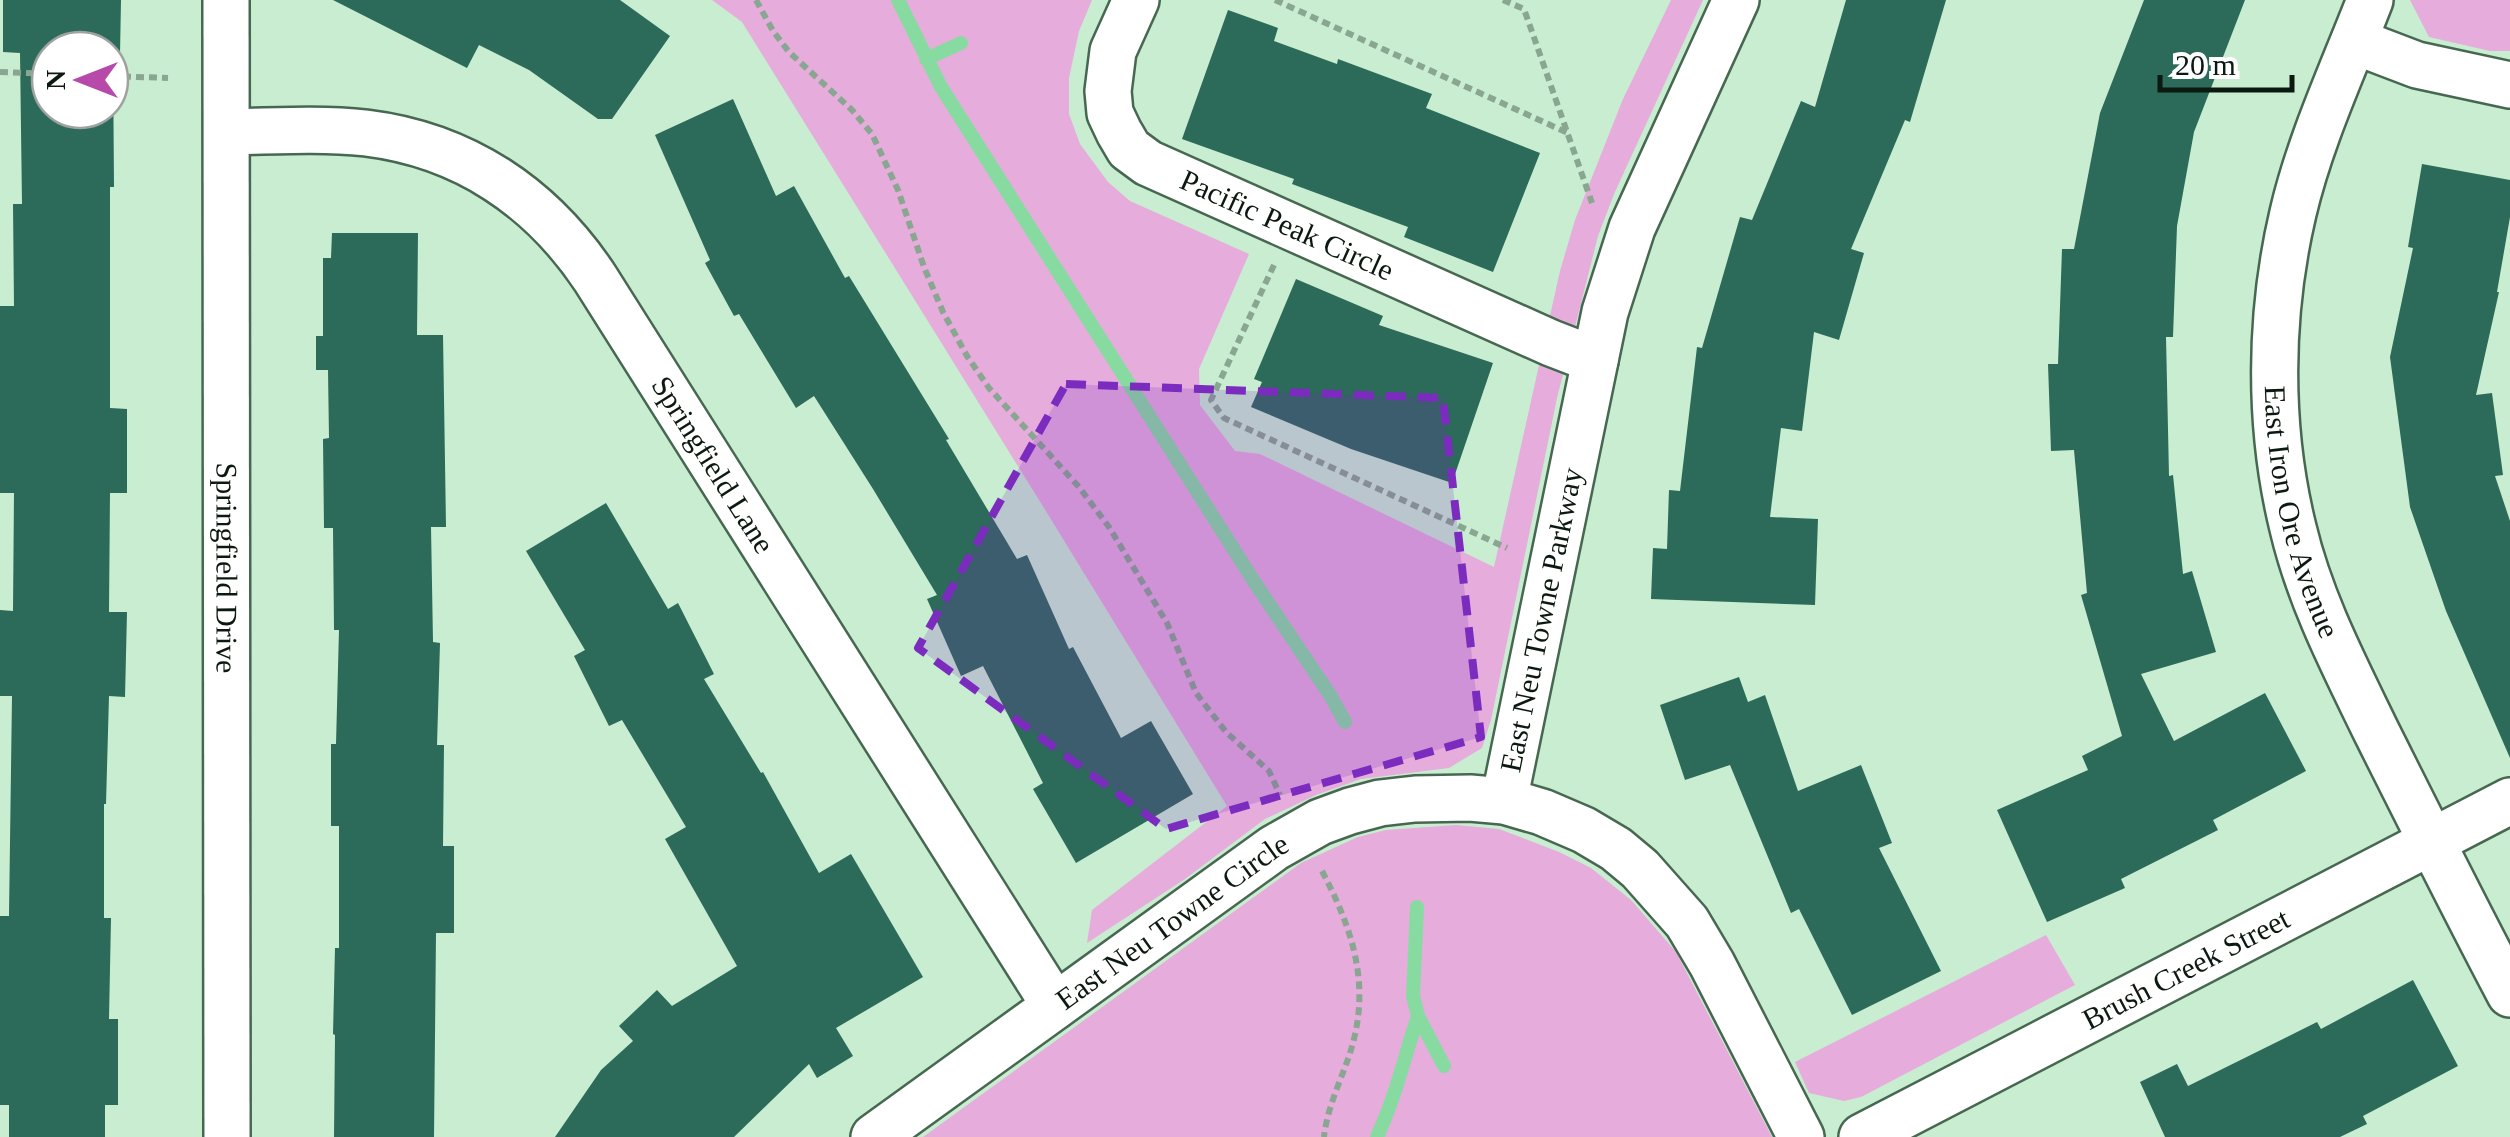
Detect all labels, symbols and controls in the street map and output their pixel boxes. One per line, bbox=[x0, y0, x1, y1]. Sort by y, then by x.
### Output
north arrow bbox=[30, 30, 130, 130]
scale bar bbox=[2160, 30, 2292, 92]
text: 20 m bbox=[2175, 48, 2236, 81]
text: N bbox=[40, 70, 71, 90]
street label: Pacific Peak Circle bbox=[1176, 163, 1399, 287]
street label: Springfield Lane bbox=[645, 370, 781, 559]
street label: East Iron Ore Avenue bbox=[2259, 385, 2346, 643]
street label: Springfield Drive bbox=[210, 463, 244, 673]
street label: East Neu Towne Parkway bbox=[1493, 465, 1588, 775]
street label: East Neu Towne Circle bbox=[1050, 826, 1294, 1016]
street label: Brush Creek Street bbox=[2077, 901, 2295, 1036]

